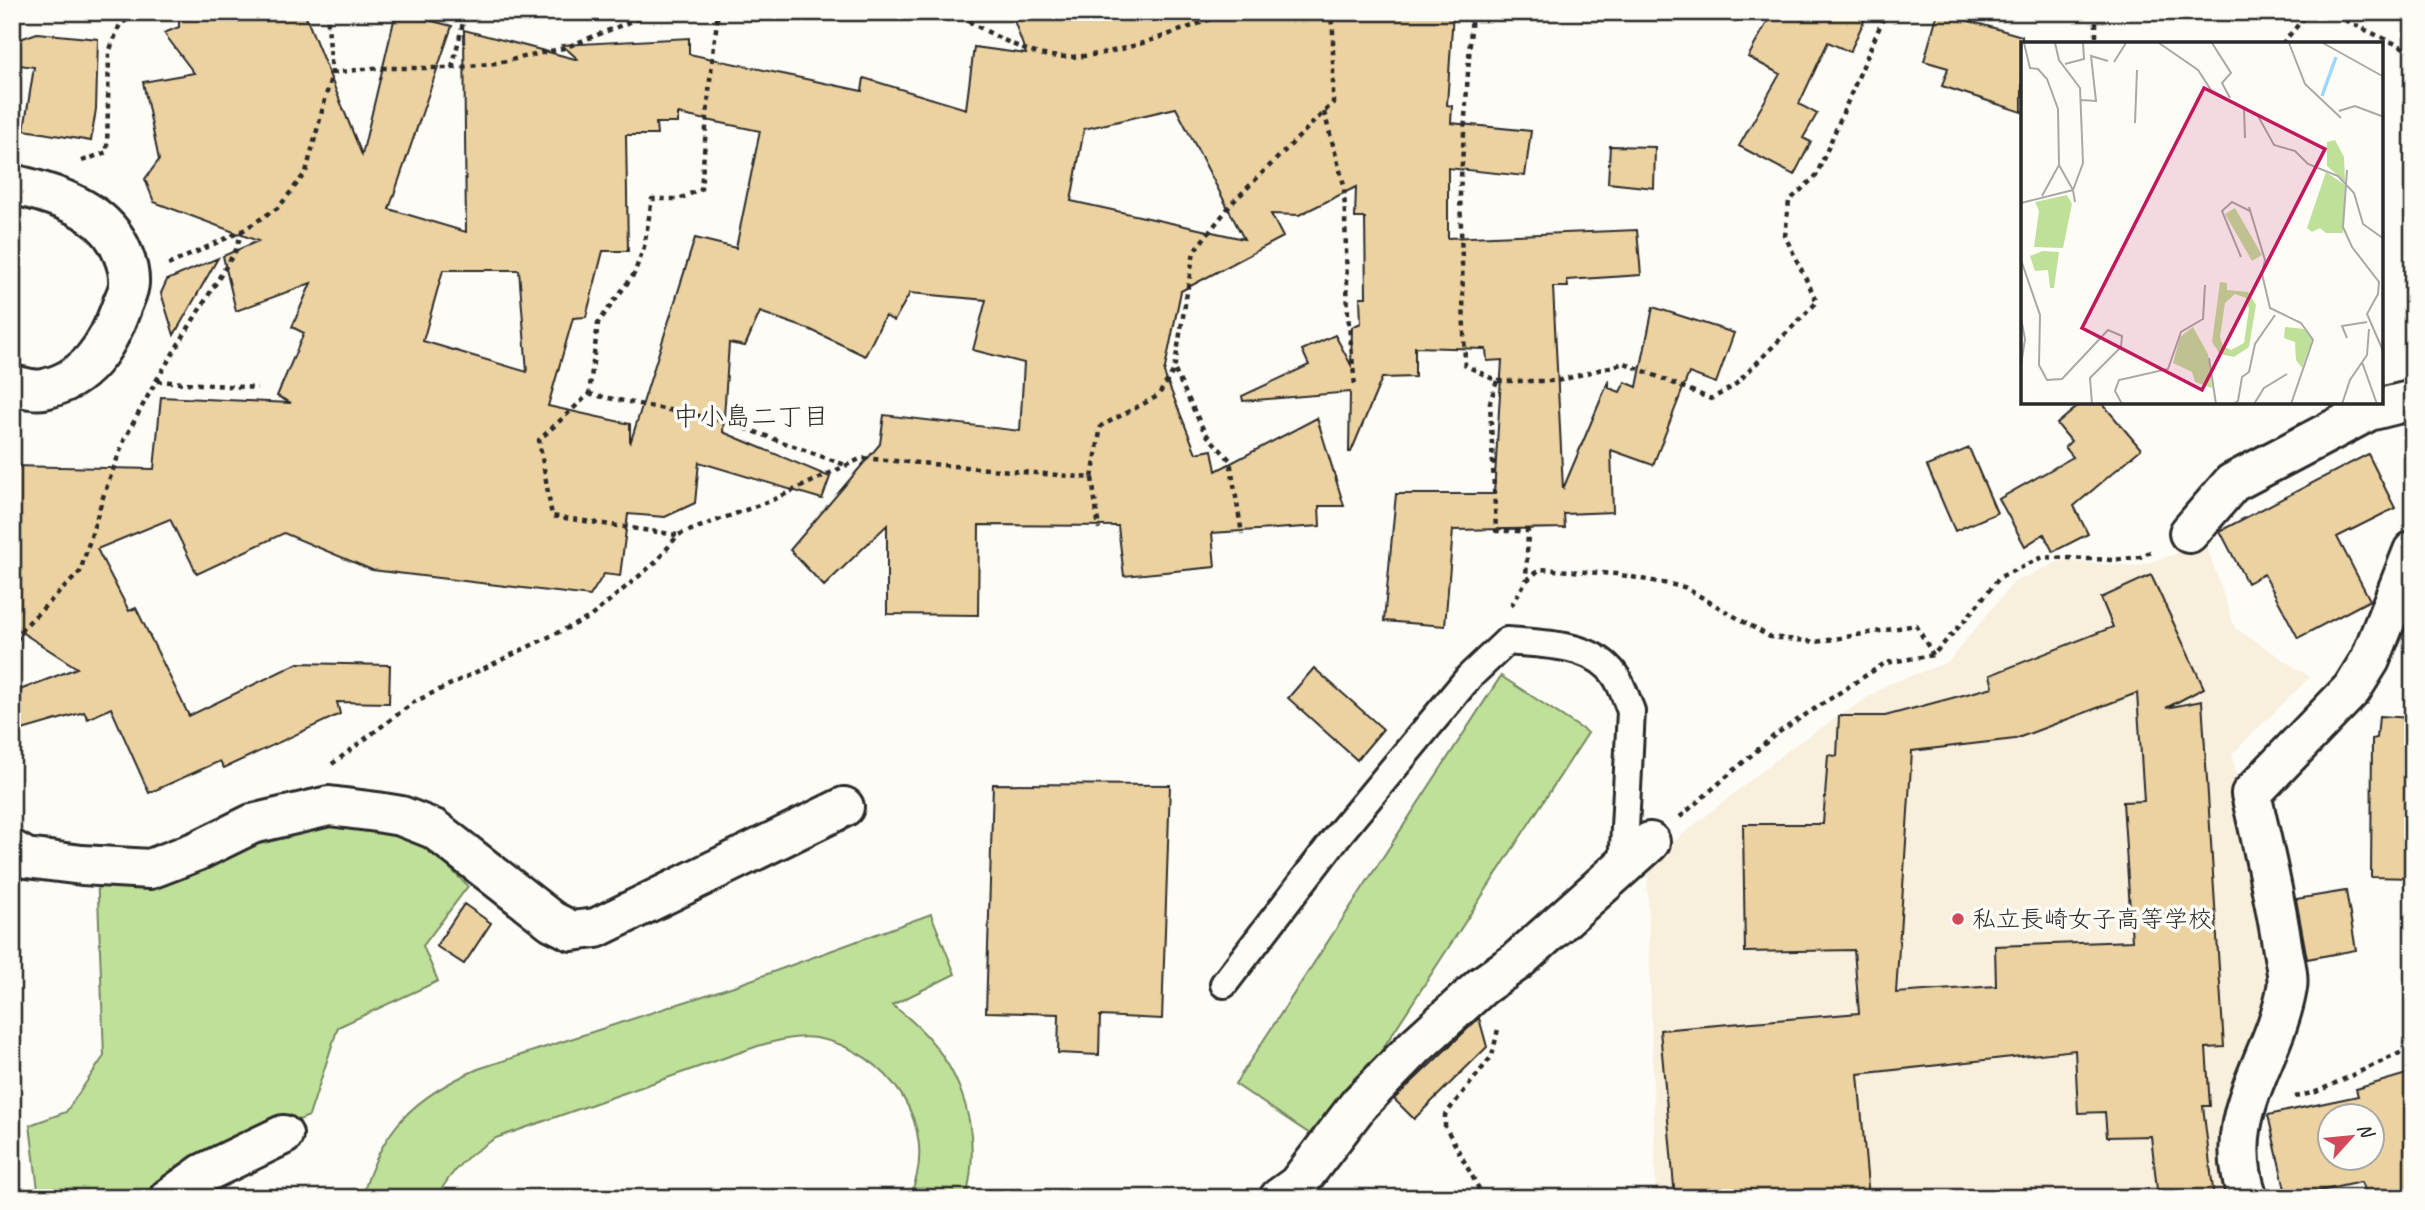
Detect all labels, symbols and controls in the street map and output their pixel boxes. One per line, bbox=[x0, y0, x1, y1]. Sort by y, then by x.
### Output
inset map bbox=[2021, 42, 2383, 404]
district label: 中小島二丁目 bbox=[673, 400, 829, 433]
place label: 私立長崎女子高等学校 bbox=[1972, 904, 2212, 934]
marker: 私立長崎女子高等学校 bbox=[1950, 911, 1966, 927]
north arrow bbox=[2316, 1102, 2386, 1172]
text: N bbox=[2352, 1119, 2380, 1143]

